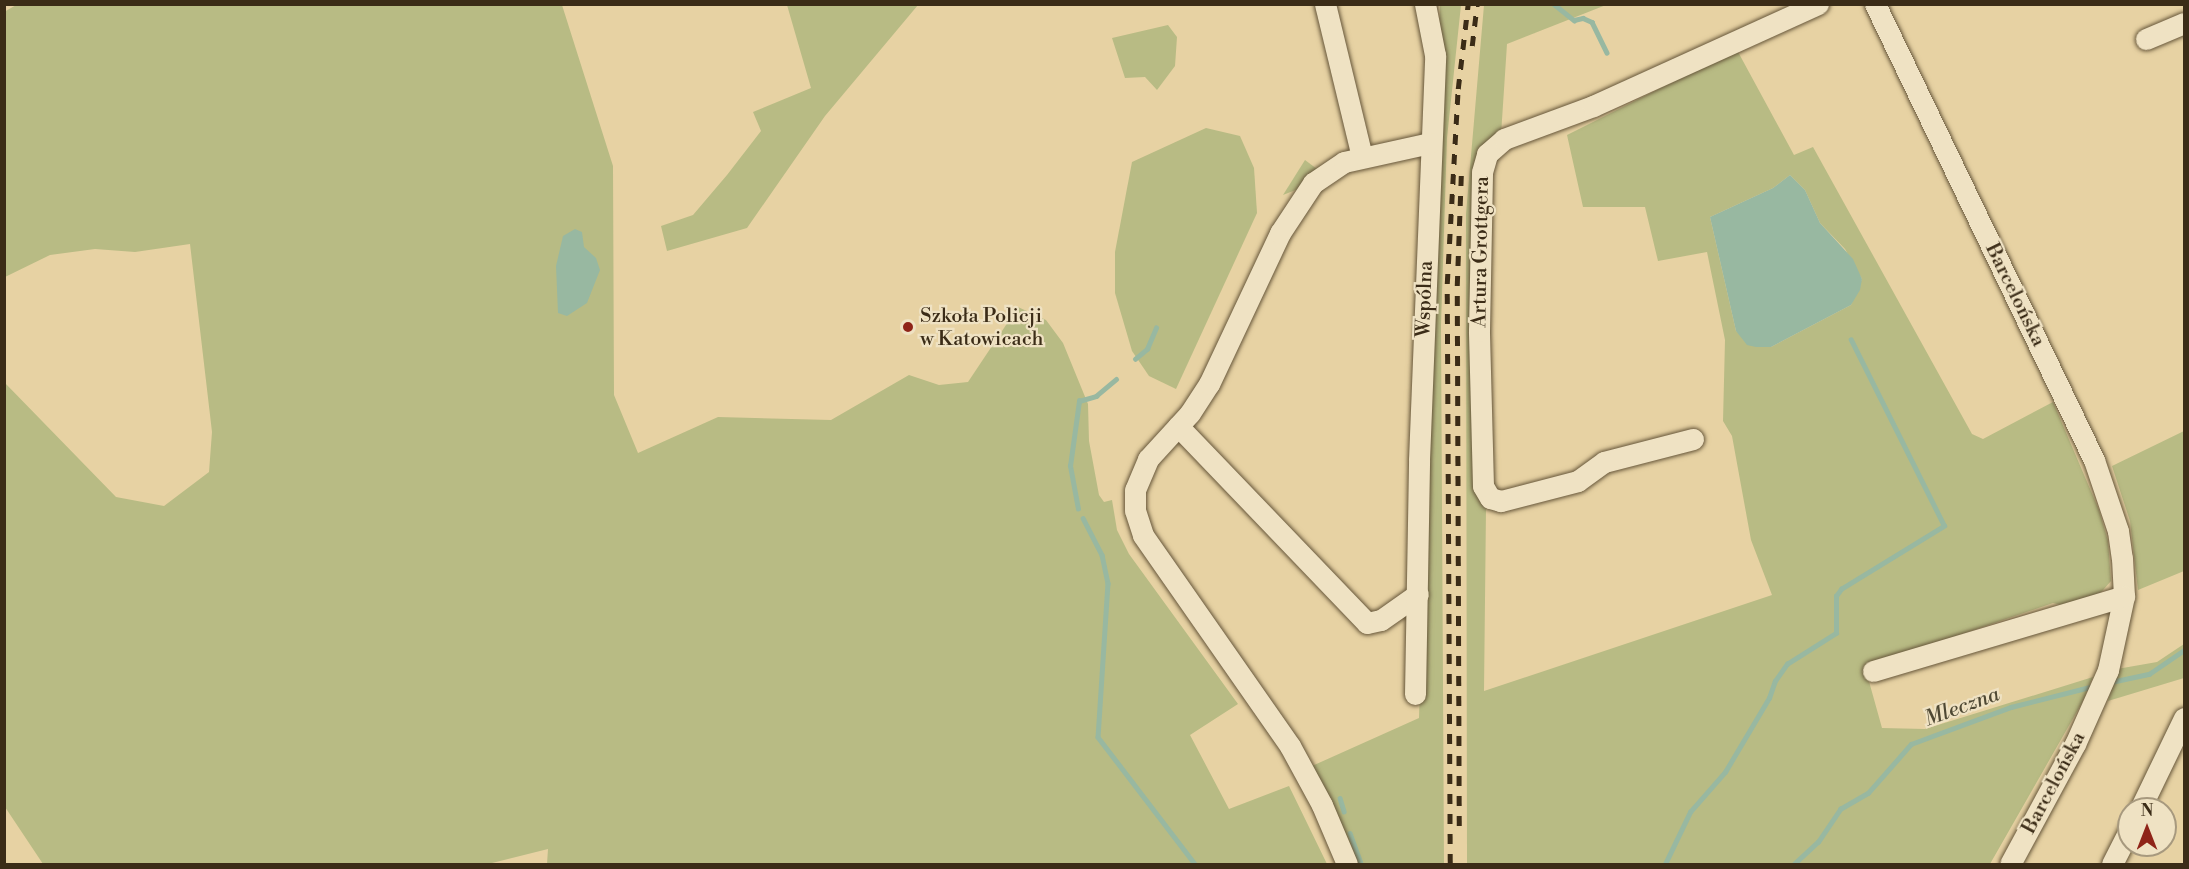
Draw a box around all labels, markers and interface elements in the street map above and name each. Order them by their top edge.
street label: Artura Grottgera [1468,176,1494,328]
street label: Barcelońska [1980,239,2050,351]
street label: Wspólna [1412,260,1438,338]
place label: Szkoła Policji w Katowicach [920,304,1043,351]
marker: Szkoła Policji w Katowicach [901,320,915,334]
water label: Mleczna [1921,682,2003,732]
street label: Barcelońska [2017,728,2091,838]
north arrow [2117,797,2177,857]
text: N [2141,801,2153,821]

